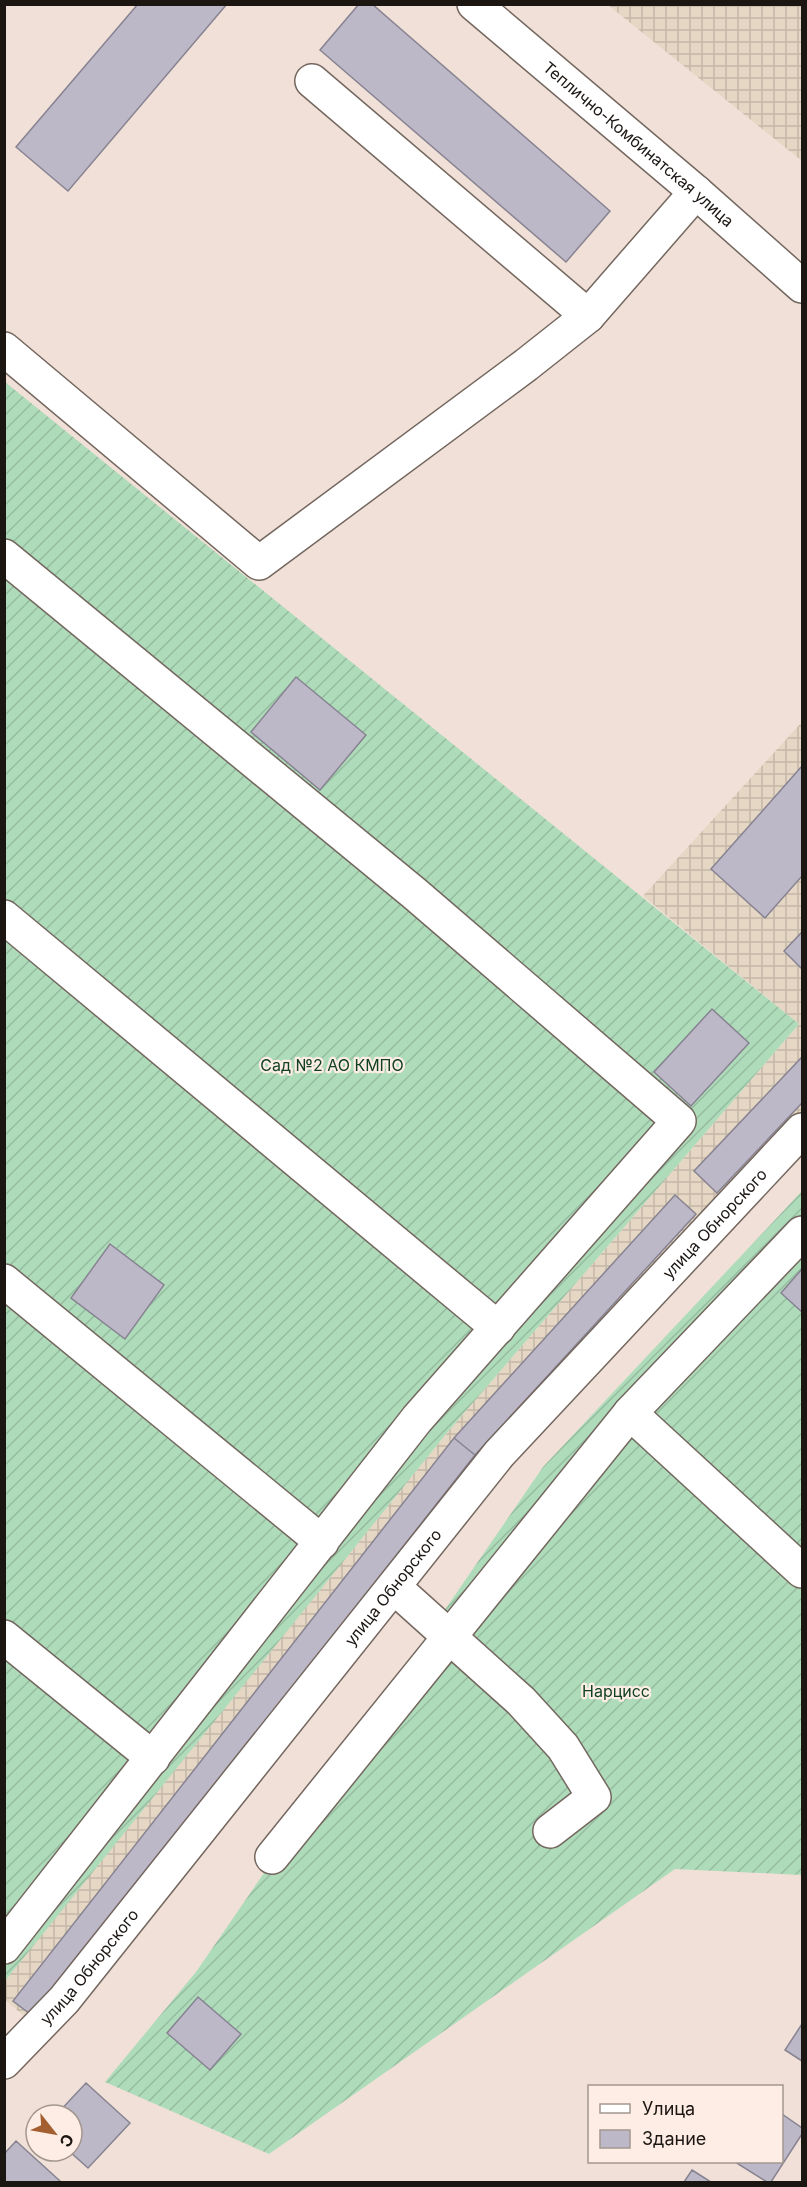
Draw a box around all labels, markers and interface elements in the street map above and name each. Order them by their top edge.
street label: Теплично-Комбинатская улица [539,57,738,231]
park label: Сад №2 АО КМПО [260,1055,404,1075]
street label: улица Обнорского [658,1164,771,1283]
street label: улица Обнорского [340,1525,445,1650]
park label: Нарцисс [582,1681,650,1701]
street label: улица Обнорского [36,1905,143,2029]
legend [588,2085,783,2163]
text: Улица [642,2098,695,2119]
north arrow [24,2103,84,2163]
text: Здание [642,2128,706,2149]
text: С [55,2130,78,2151]

